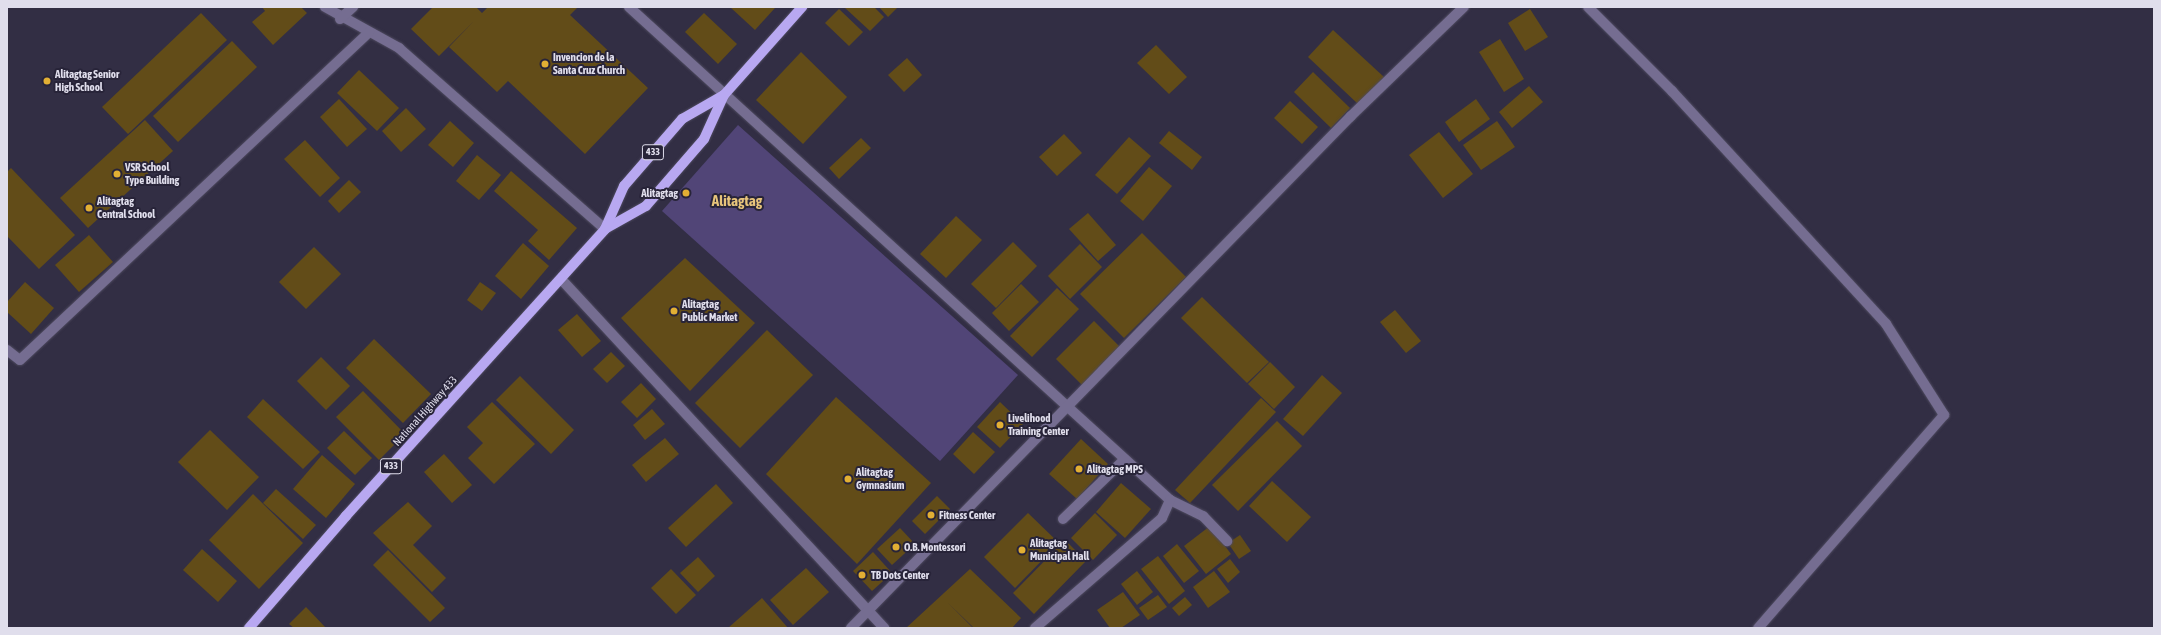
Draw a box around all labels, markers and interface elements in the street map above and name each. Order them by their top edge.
place label: Invencion de la Santa Cruz Church [553,51,625,77]
marker: Invencion de la Santa Cruz Church [540,59,550,69]
place label: Alitagtag Senior High School [55,68,119,94]
marker: Alitagtag Senior High School [42,76,52,86]
road number: 433 [641,144,665,160]
place label: VSR School Type Building [125,161,179,187]
marker: VSR School Type Building [112,169,122,179]
place label: Alitagtag [641,186,678,200]
marker: Alitagtag [681,188,691,198]
district label: Alitagtag [712,192,762,210]
place label: Alitagtag Central School [97,195,155,221]
marker: Alitagtag Central School [84,203,94,213]
place label: Alitagtag Public Market [682,298,737,324]
marker: Alitagtag Public Market [669,306,679,316]
street label: National Highway 433 [390,373,460,449]
place label: Livelihood Training Center [1008,412,1069,438]
marker: Livelihood Training Center [995,420,1005,430]
road number: 433 [379,458,403,474]
place label: Alitagtag MPS [1087,462,1143,476]
marker: Alitagtag MPS [1074,464,1084,474]
place label: Alitagtag Gymnasium [856,466,904,492]
marker: Alitagtag Gymnasium [843,474,853,484]
place label: Fitness Center [939,508,995,522]
marker: Fitness Center [926,510,936,520]
place label: Alitagtag Municipal Hall [1030,537,1089,563]
place label: O.B. Montessori [904,540,965,554]
marker: O.B. Montessori [891,542,901,552]
marker: Alitagtag Municipal Hall [1017,545,1027,555]
place label: TB Dots Center [871,568,929,582]
marker: TB Dots Center [856,569,868,581]

